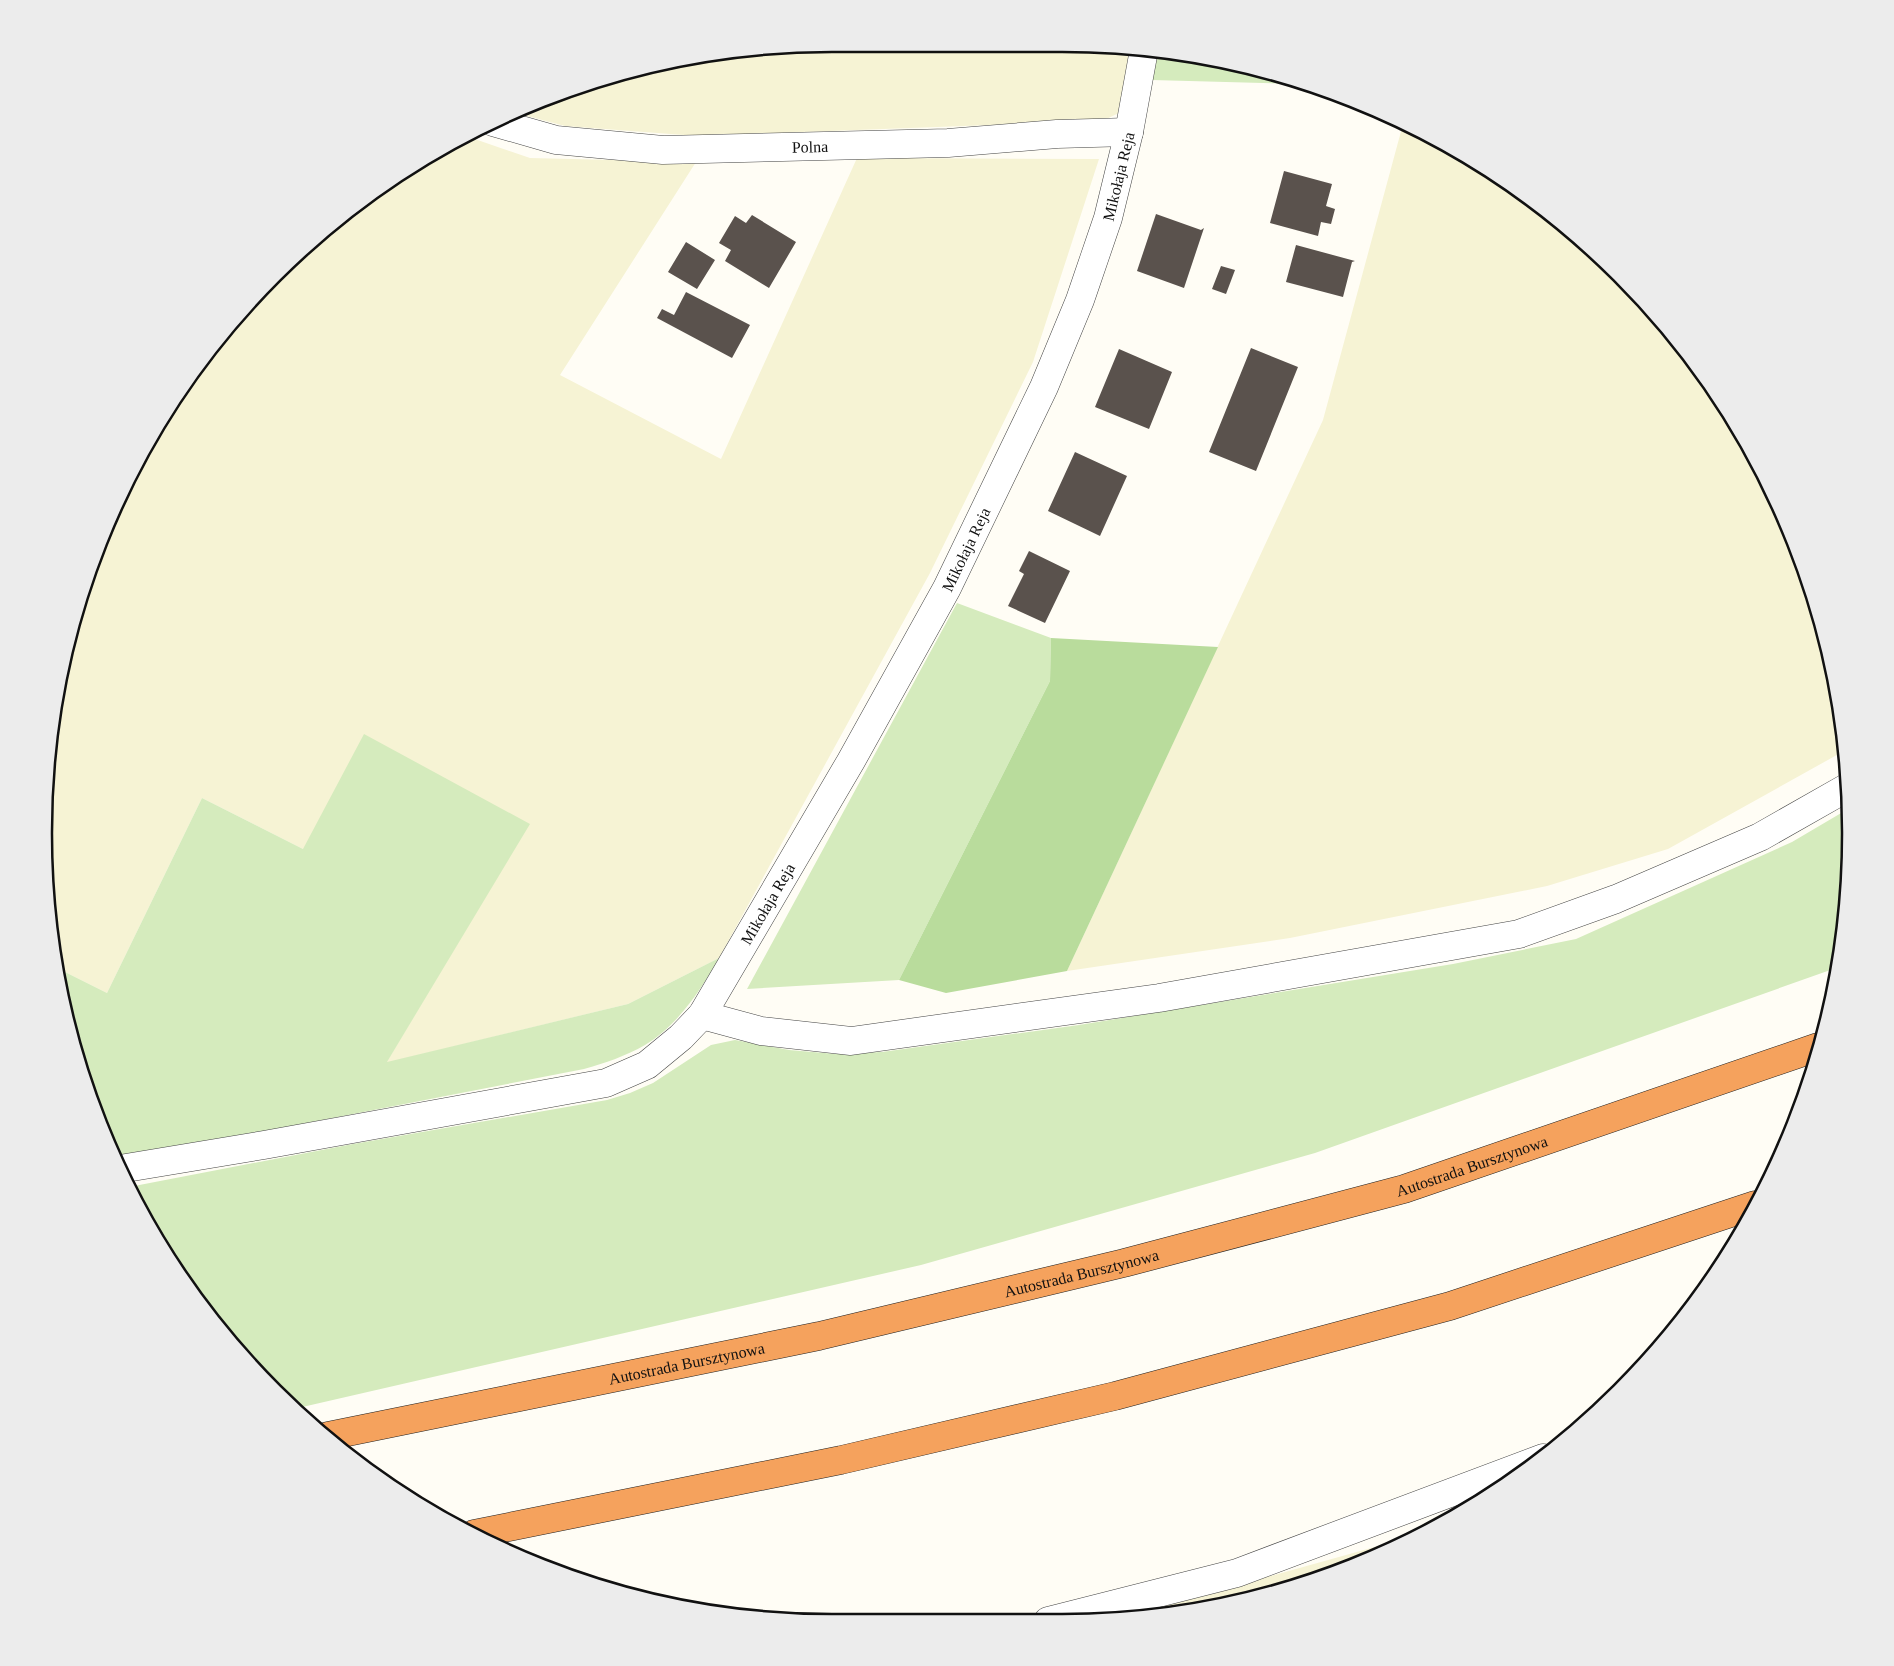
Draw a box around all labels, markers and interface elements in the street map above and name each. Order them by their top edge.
street label: Mikołaja Reja [1100,130,1138,223]
street label: Polna [792,138,828,156]
street label: Mikołaja Reja [939,505,994,594]
street label: Mikołaja Reja [737,860,798,947]
street label: Autostrada Bursztynowa [1395,1132,1550,1200]
street label: Autostrada Bursztynowa [1002,1246,1161,1300]
street label: Autostrada Bursztynowa [607,1339,766,1388]

